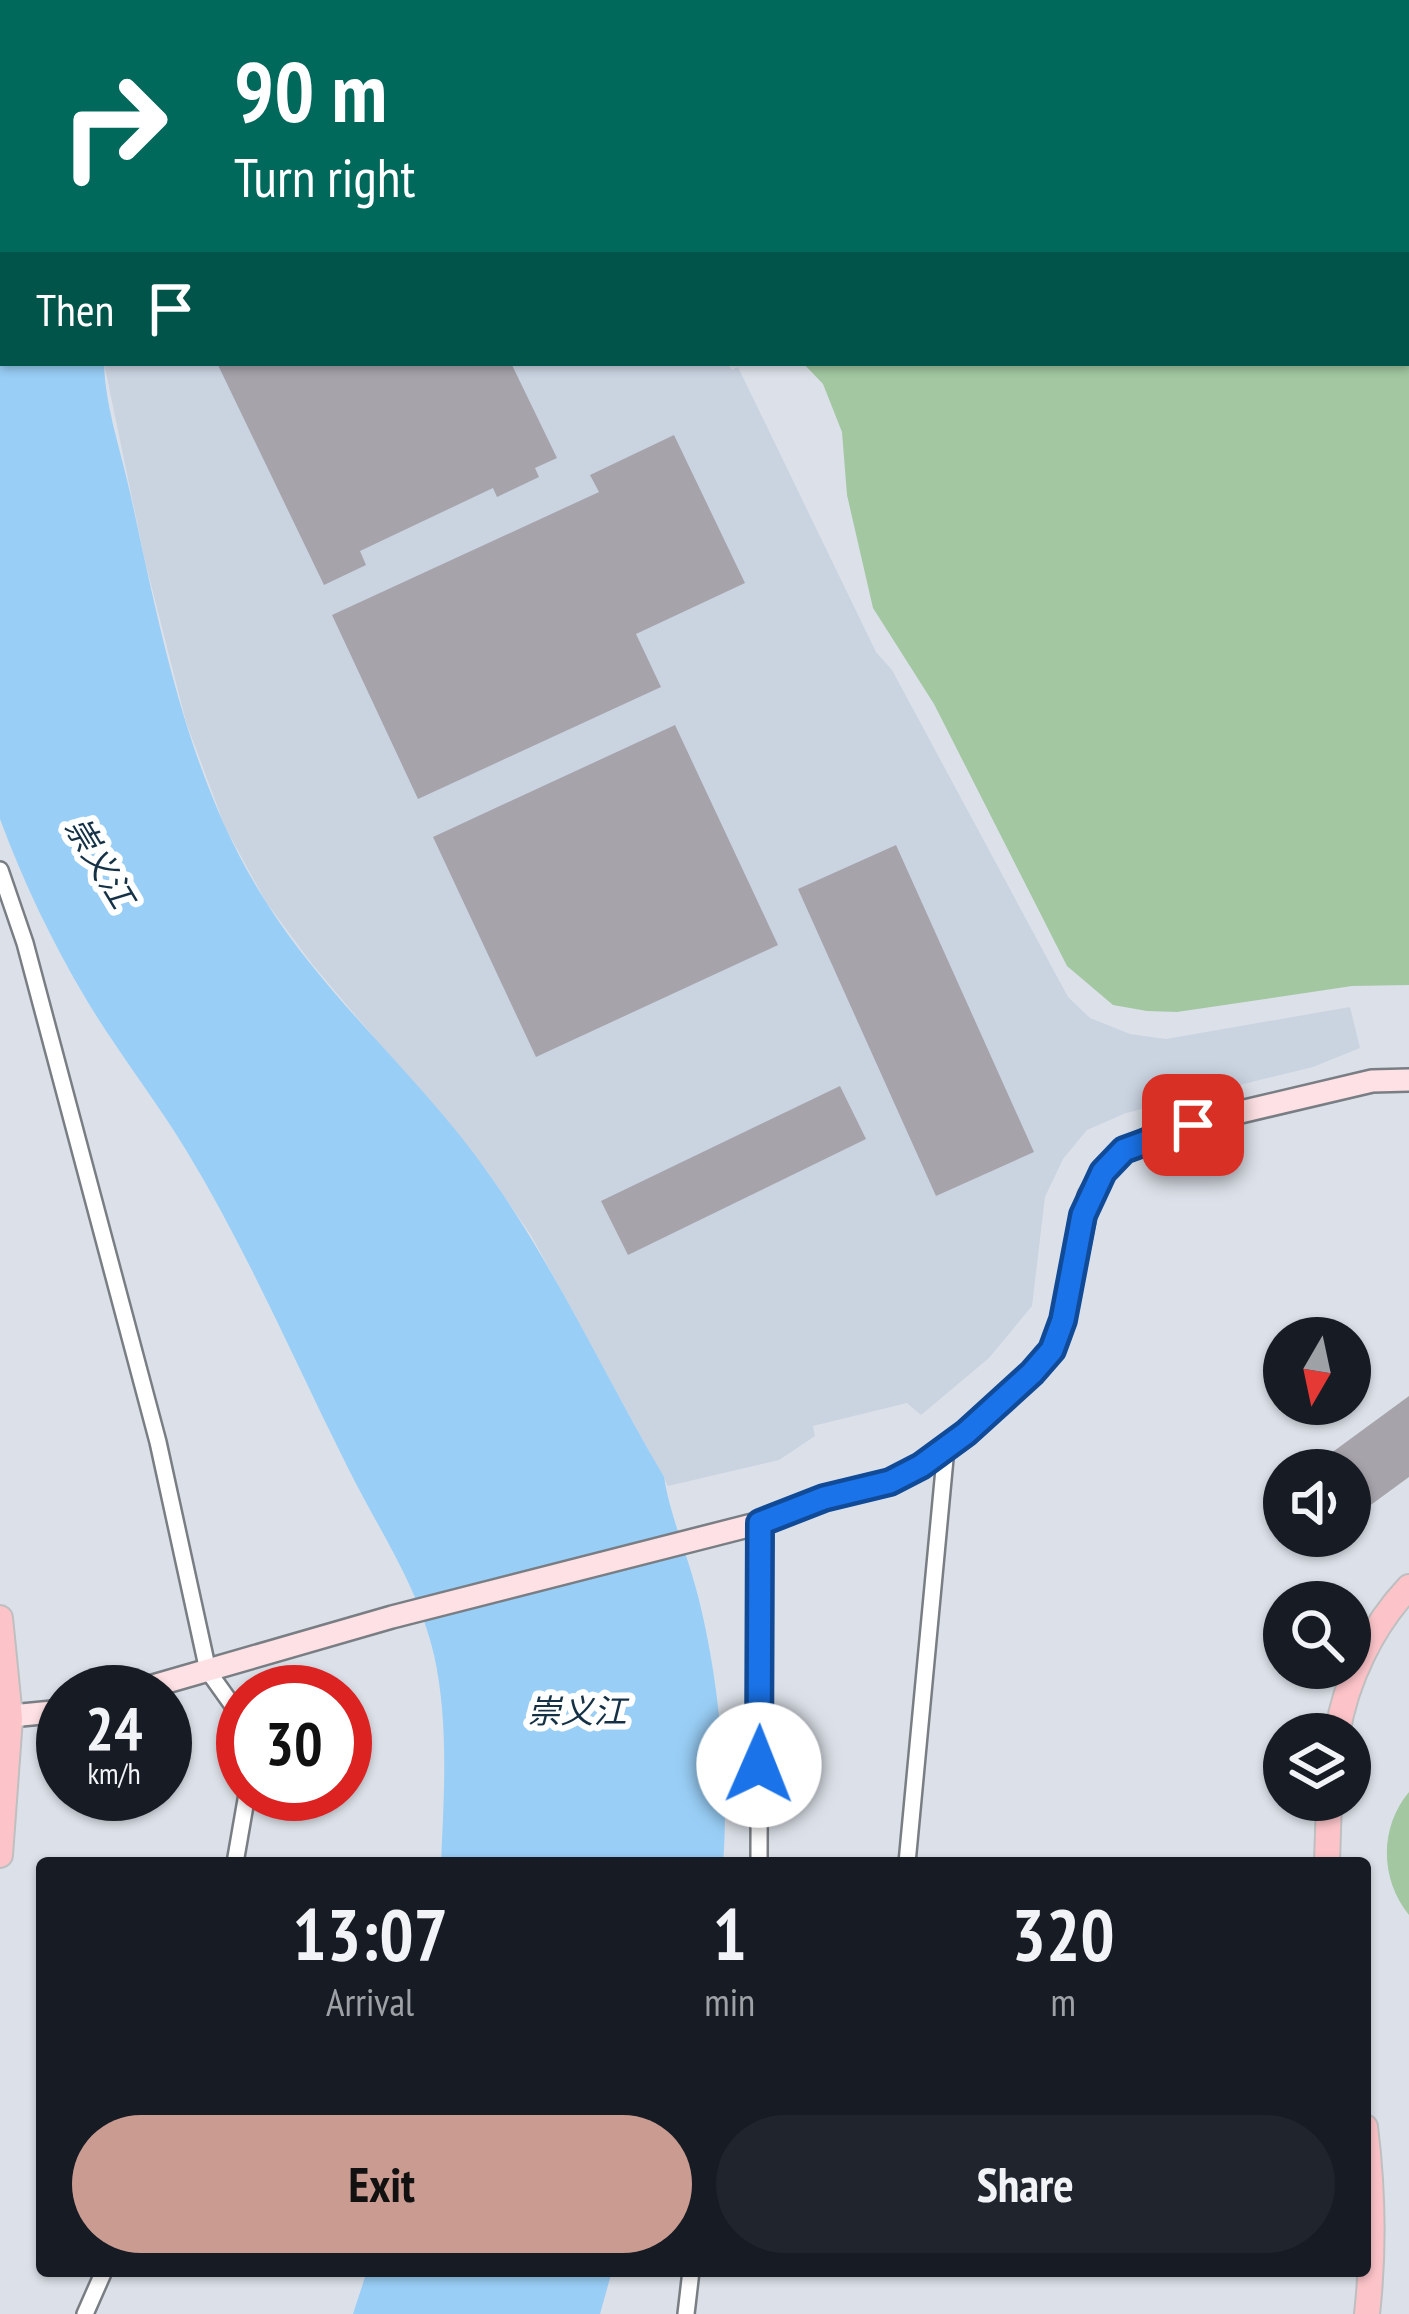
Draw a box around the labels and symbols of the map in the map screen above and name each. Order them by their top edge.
water label: 崇义江 [57,808,146,918]
pin [1142,1074,1244,1176]
north arrow [1263,1317,1371,1425]
speed limit sign: 30 [216,1665,372,1821]
water label: 崇义江 [528,1689,630,1732]
position arrow [696,1702,822,1828]

